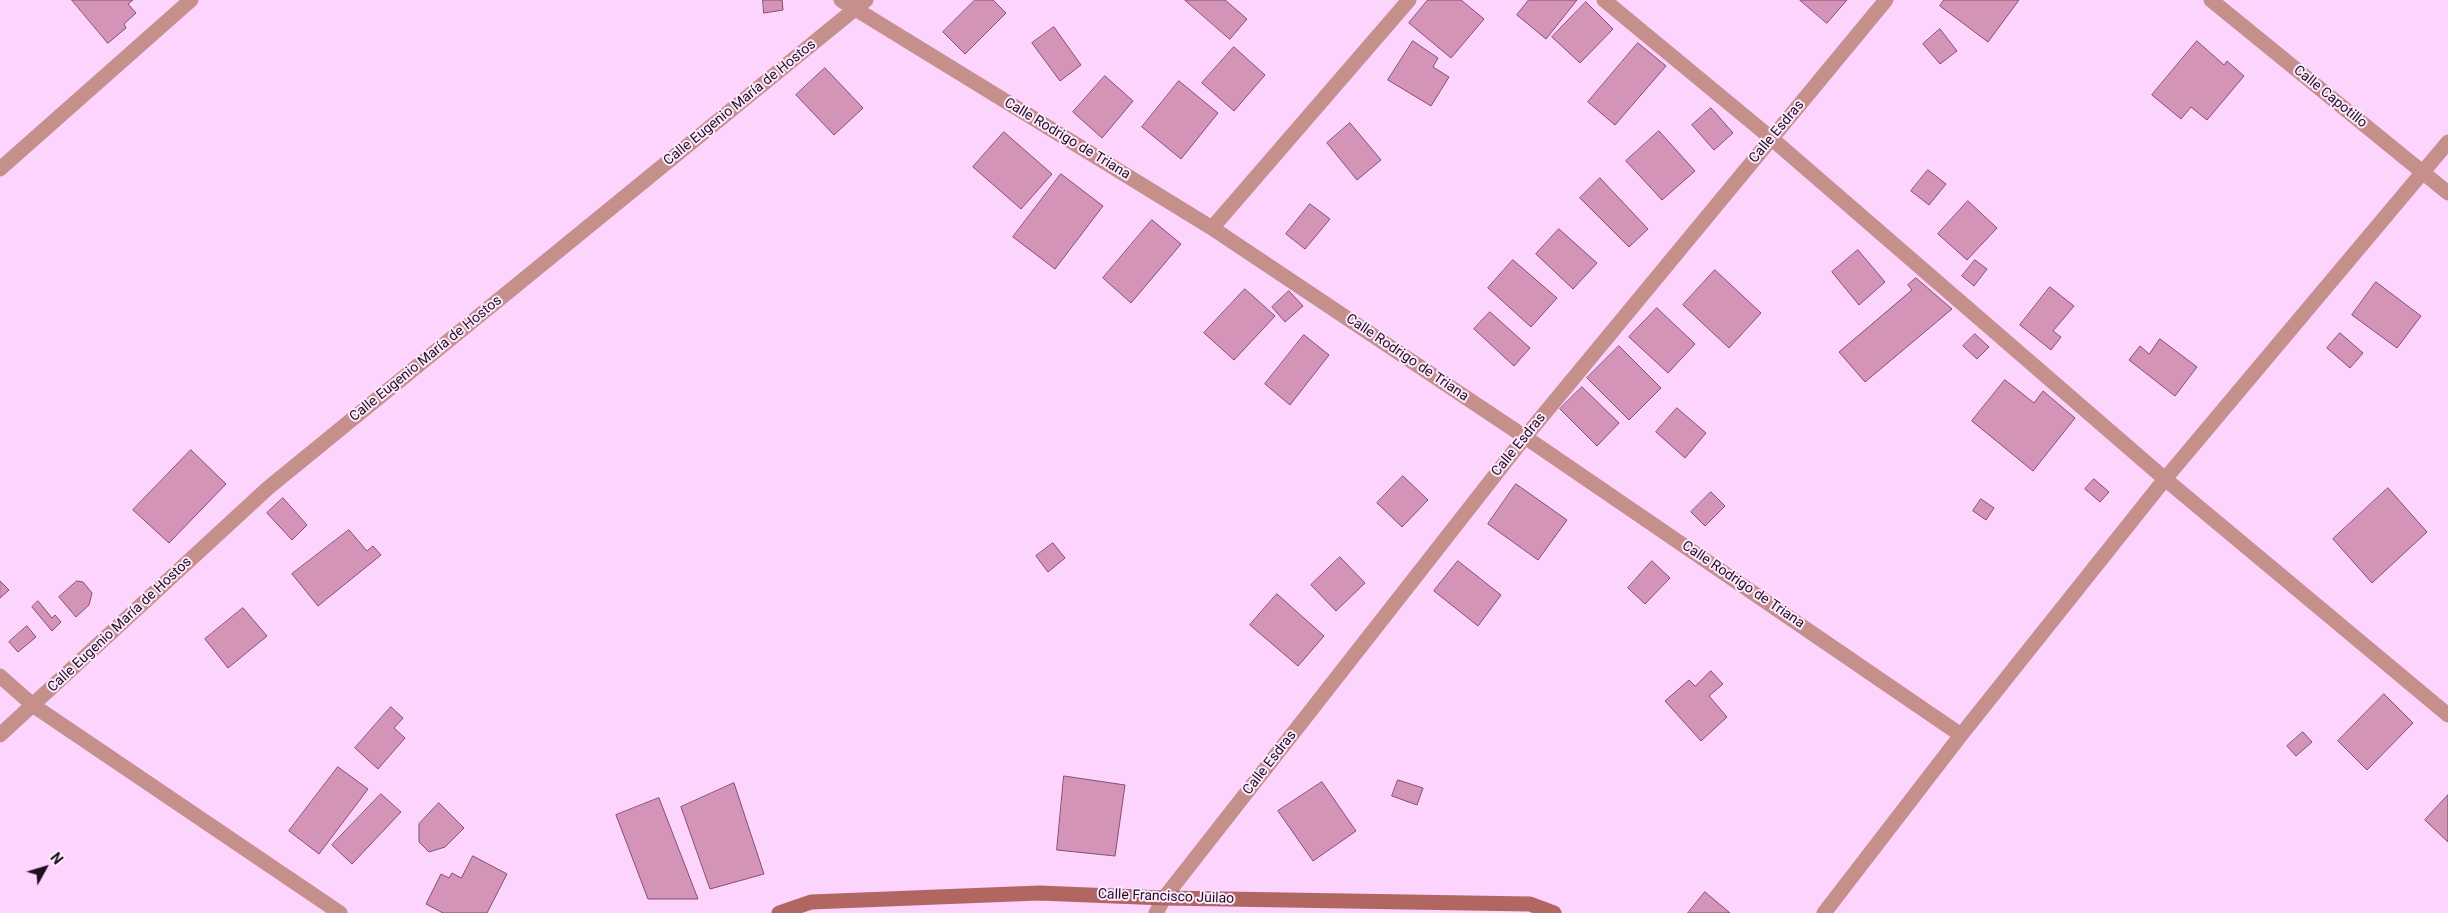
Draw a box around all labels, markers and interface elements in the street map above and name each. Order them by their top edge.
street label: Calle Eugenio María de Hostos [661,36,819,170]
street label: Calle Capotillo [2290,62,2370,132]
street label: Calle Rodrigo de Triana [1001,95,1133,183]
street label: Calle Esdras [1746,97,1808,167]
street label: Calle Eugenio María de Hostos [347,292,505,426]
street label: Calle Rodrigo de Triana [1343,311,1471,405]
street label: Calle Esdras [1488,410,1550,480]
street label: Calle Rodrigo de Triana [1679,538,1807,632]
street label: Calle Eugenio María de Hostos [45,554,195,696]
street label: Calle Esdras [1240,728,1300,798]
north arrow [20,843,70,893]
text: N [47,850,66,867]
street label: Calle Francisco Juilao [1098,886,1234,908]

